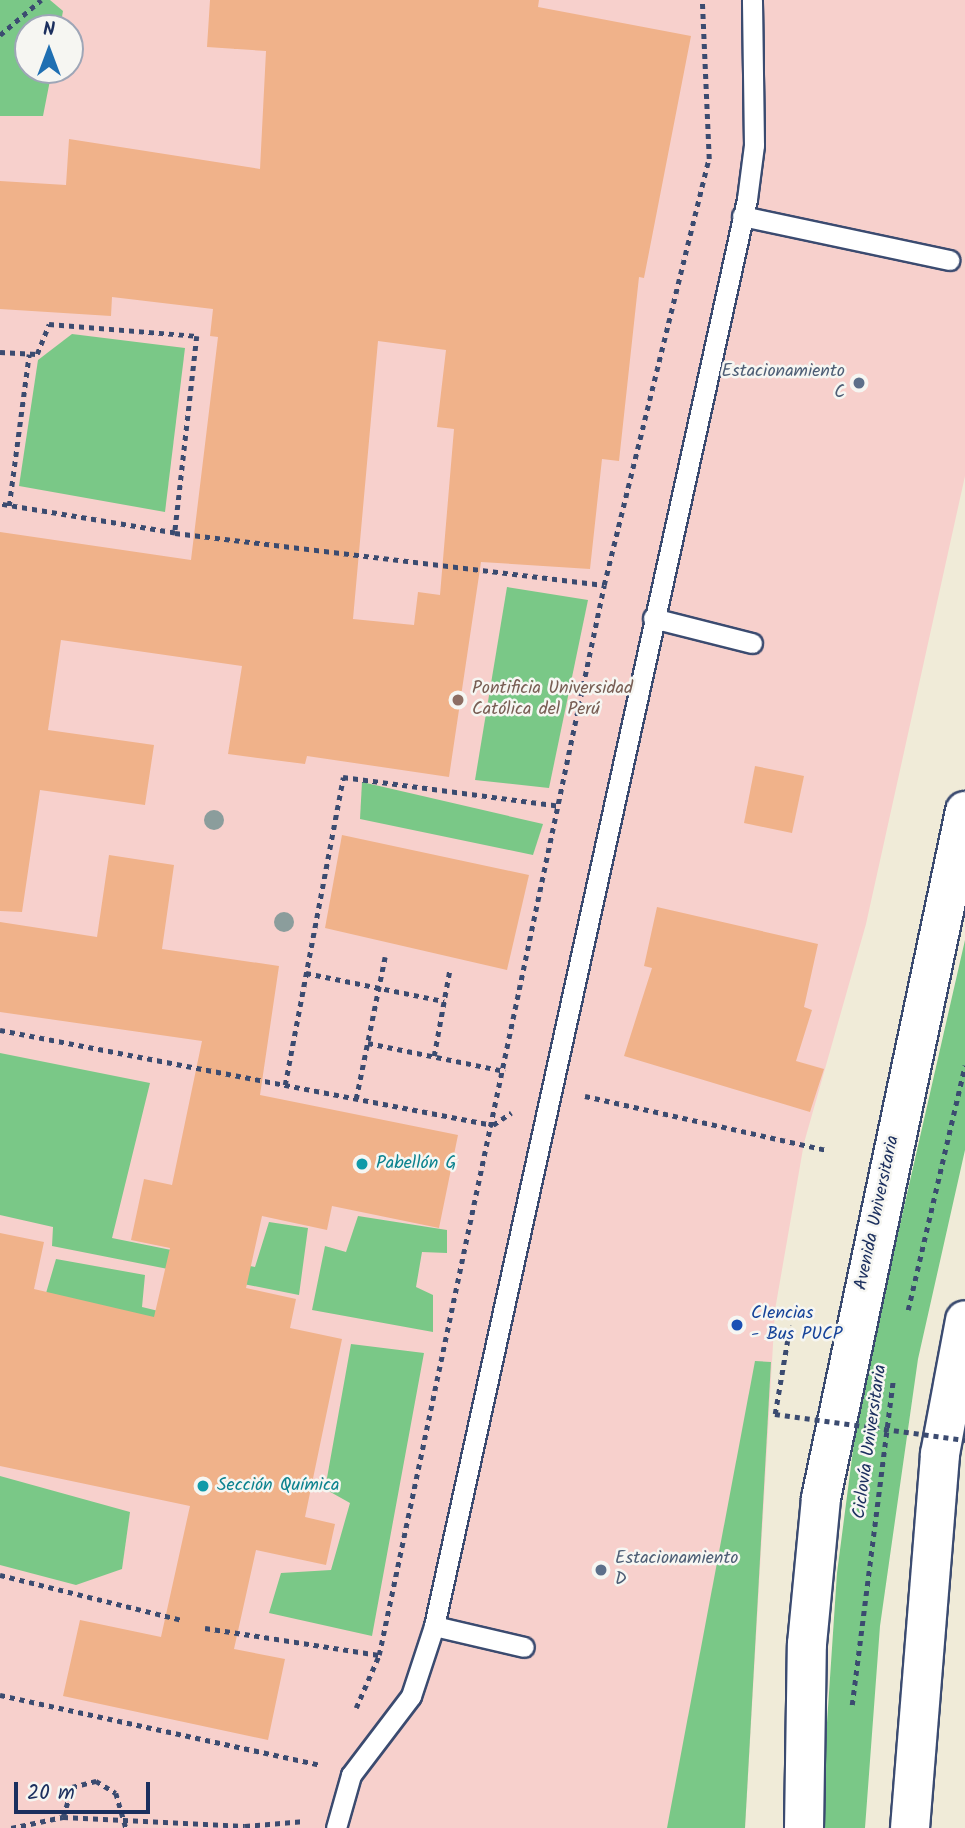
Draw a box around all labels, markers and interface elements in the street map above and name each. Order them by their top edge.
north arrow [14,14,84,84]
text: N [43,15,55,45]
place label: Estacionamiento C [721,362,845,404]
marker: Estacionamiento C [851,375,867,391]
place label: Pontificia Universidad Católica del Perú [472,679,633,722]
marker: Pontificia Universidad Católica del Perú [450,692,466,708]
street label: Avenida Universitaria [851,1134,905,1292]
place label: Pabellón G [376,1153,457,1175]
marker: Pabellón G [354,1156,370,1172]
place label: CIencias - Bus PUCP [751,1304,843,1346]
marker: CIencias - Bus PUCP [729,1317,745,1333]
street label: Ciclovía Universitaria [849,1363,893,1521]
place label: Sección Química [217,1475,339,1497]
marker: Sección Química [195,1478,211,1494]
place label: Estacionamiento D [615,1549,739,1592]
marker: Estacionamiento D [593,1562,609,1578]
scale bar [18,1769,154,1813]
text: 20 m [27,1777,75,1810]

